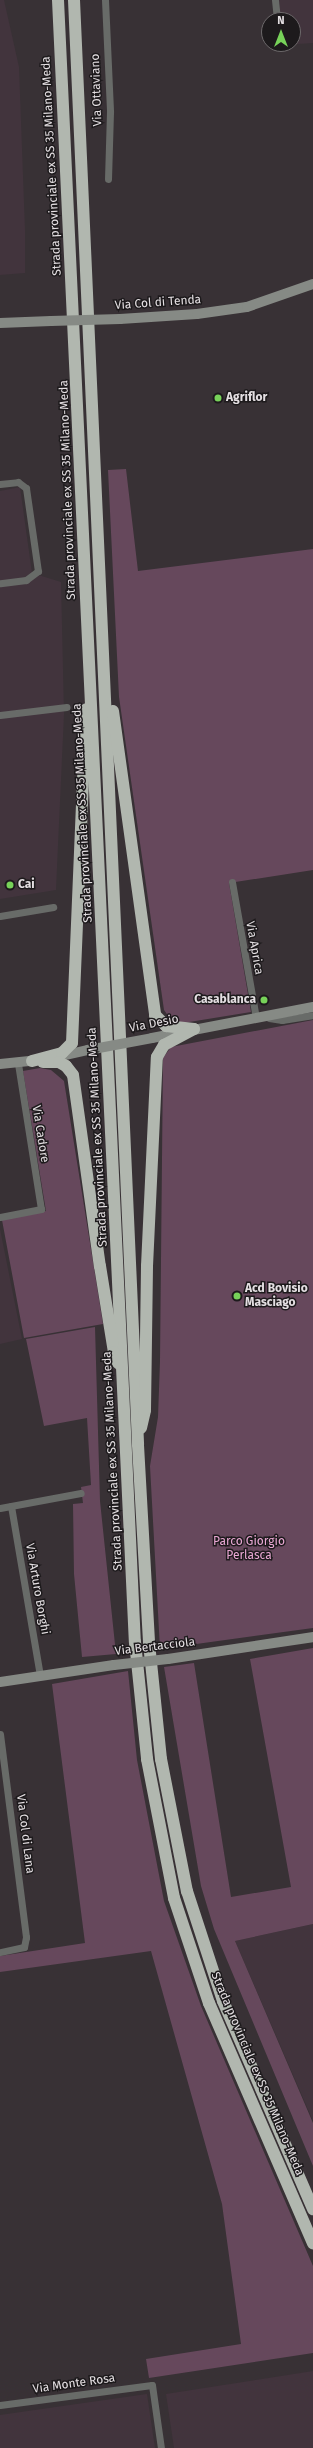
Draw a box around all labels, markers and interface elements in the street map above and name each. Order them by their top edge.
north arrow [261,12,301,52]
text: N [277,14,285,27]
street label: Via Ottaviano [89,53,105,127]
street label: Strada provinciale ex SS 35 Milano-Meda [39,56,65,276]
street label: Via Col di Tenda [114,293,202,313]
street label: Strada provinciale ex SS 35 Milano-Meda [57,380,79,600]
place label: Agriflor [226,391,267,405]
marker: Agriflor [213,393,223,403]
street label: Strada provinciale ex SS 35 Milano-Meda [70,703,96,923]
place label: Cai [18,878,35,892]
marker: Cai [5,880,15,890]
street label: Via Aprica [242,920,266,976]
place label: Casablanca [194,993,256,1007]
marker: Casablanca [259,995,269,1005]
street label: Via Desio [128,1012,180,1036]
street label: Strada provinciale ex SS 35 Milano-Meda [85,1027,111,1247]
street label: Via Cadore [28,1104,52,1164]
place label: Acd Bovisio Masciago [245,1282,308,1310]
marker: Acd Bovisio Masciago [232,1291,242,1301]
street label: Strada provinciale ex SS 35 Milano-Meda [100,1351,126,1571]
park label: Parco Giorgio Perlasca [213,1535,285,1563]
street label: Via Arturo Borghi [22,1542,52,1636]
street label: Via Bertacciola [114,1635,196,1659]
street label: Via Col di Lana [13,1794,37,1874]
street label: Strada provinciale ex SS 35 Milano-Meda [207,1970,307,2178]
street label: Via Monte Rosa [32,2371,116,2397]

